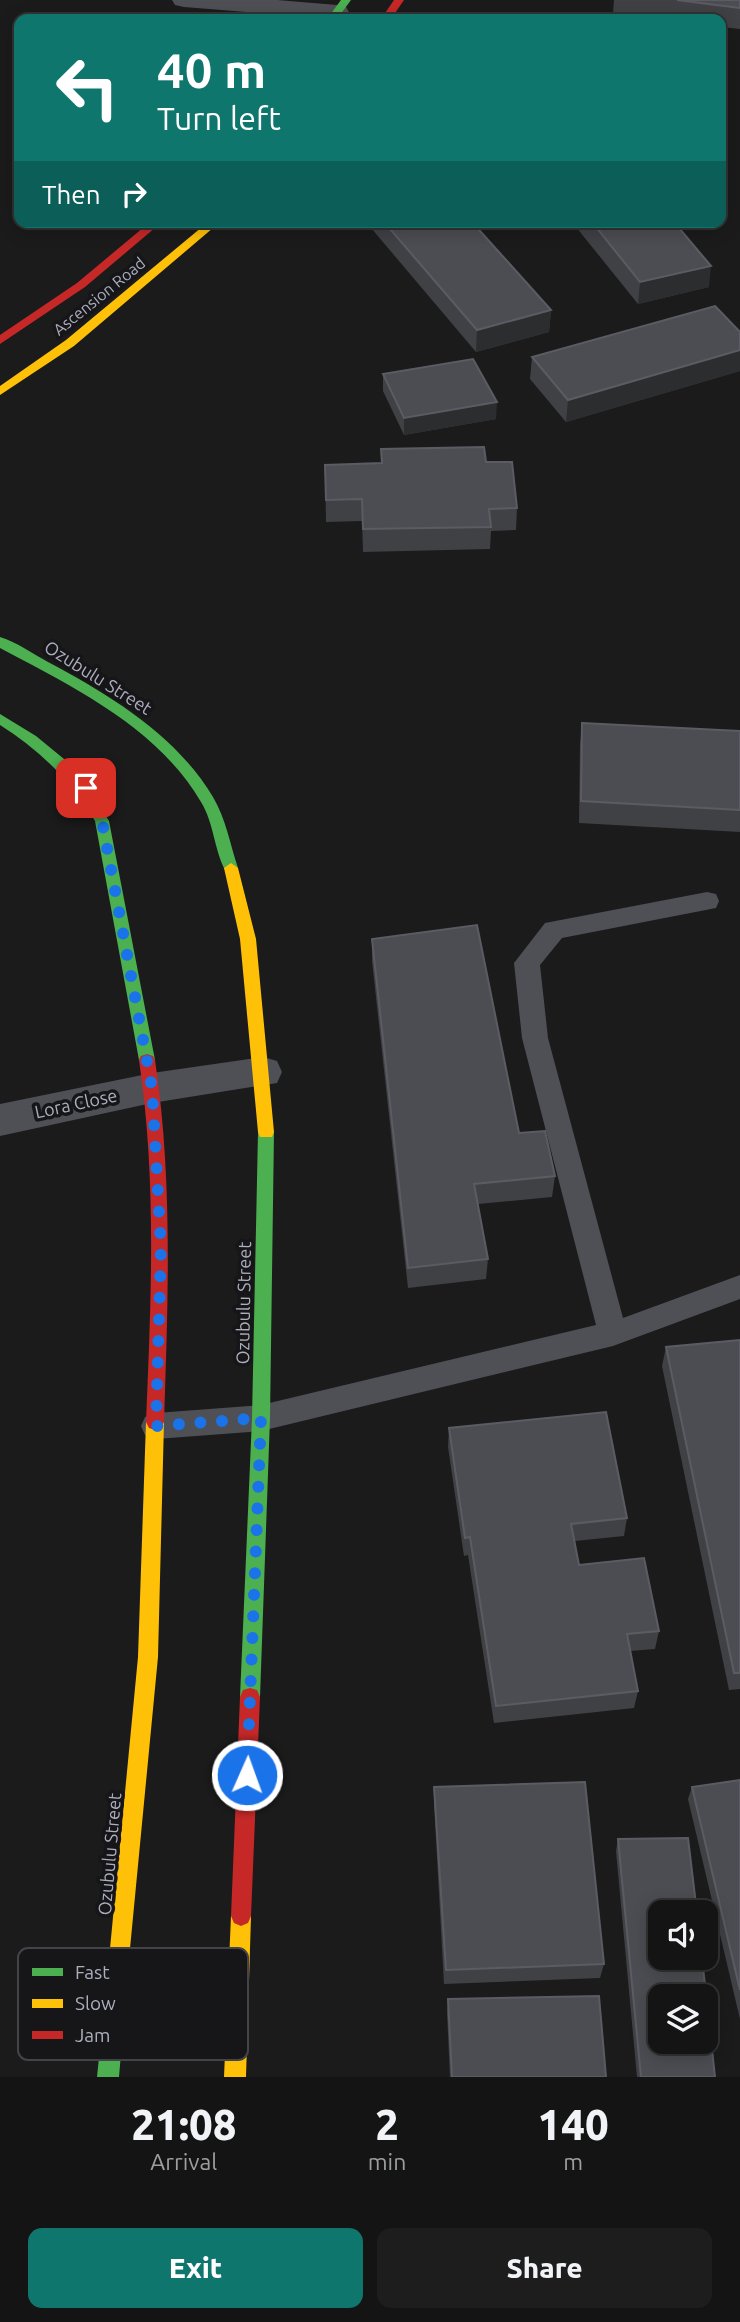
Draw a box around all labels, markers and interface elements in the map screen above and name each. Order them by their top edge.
icon: left [42,42,133,133]
text: 40 m [157,42,266,97]
text: Turn left [157,100,281,136]
icon: right [115,175,153,213]
text: Then [42,180,101,209]
street label: Ascension Road [50,254,148,338]
street label: Ozubulu Street [41,636,156,718]
pin [56,758,116,818]
icon: arrive [67,769,105,807]
street label: Lora Close [33,1085,119,1122]
street label: Ozubulu Street [232,1241,254,1365]
position arrow [210,1738,284,1812]
street label: Ozubulu Street [94,1792,124,1916]
map controls [648,1900,718,2054]
button: sound [648,1900,718,1970]
legend [18,1948,248,2060]
text: Fast [75,1961,110,1983]
button: layers [648,1984,718,2054]
text: Slow [75,1992,116,2014]
text: Jam [75,2024,111,2046]
text: 21:08 [131,2101,236,2148]
text: 2 [375,2101,399,2148]
text: 140 [538,2101,609,2148]
text: Arrival [150,2149,217,2174]
text: min [368,2149,406,2174]
text: m [563,2149,583,2174]
button: Exit [28,2228,363,2308]
button: Share [377,2228,712,2308]

